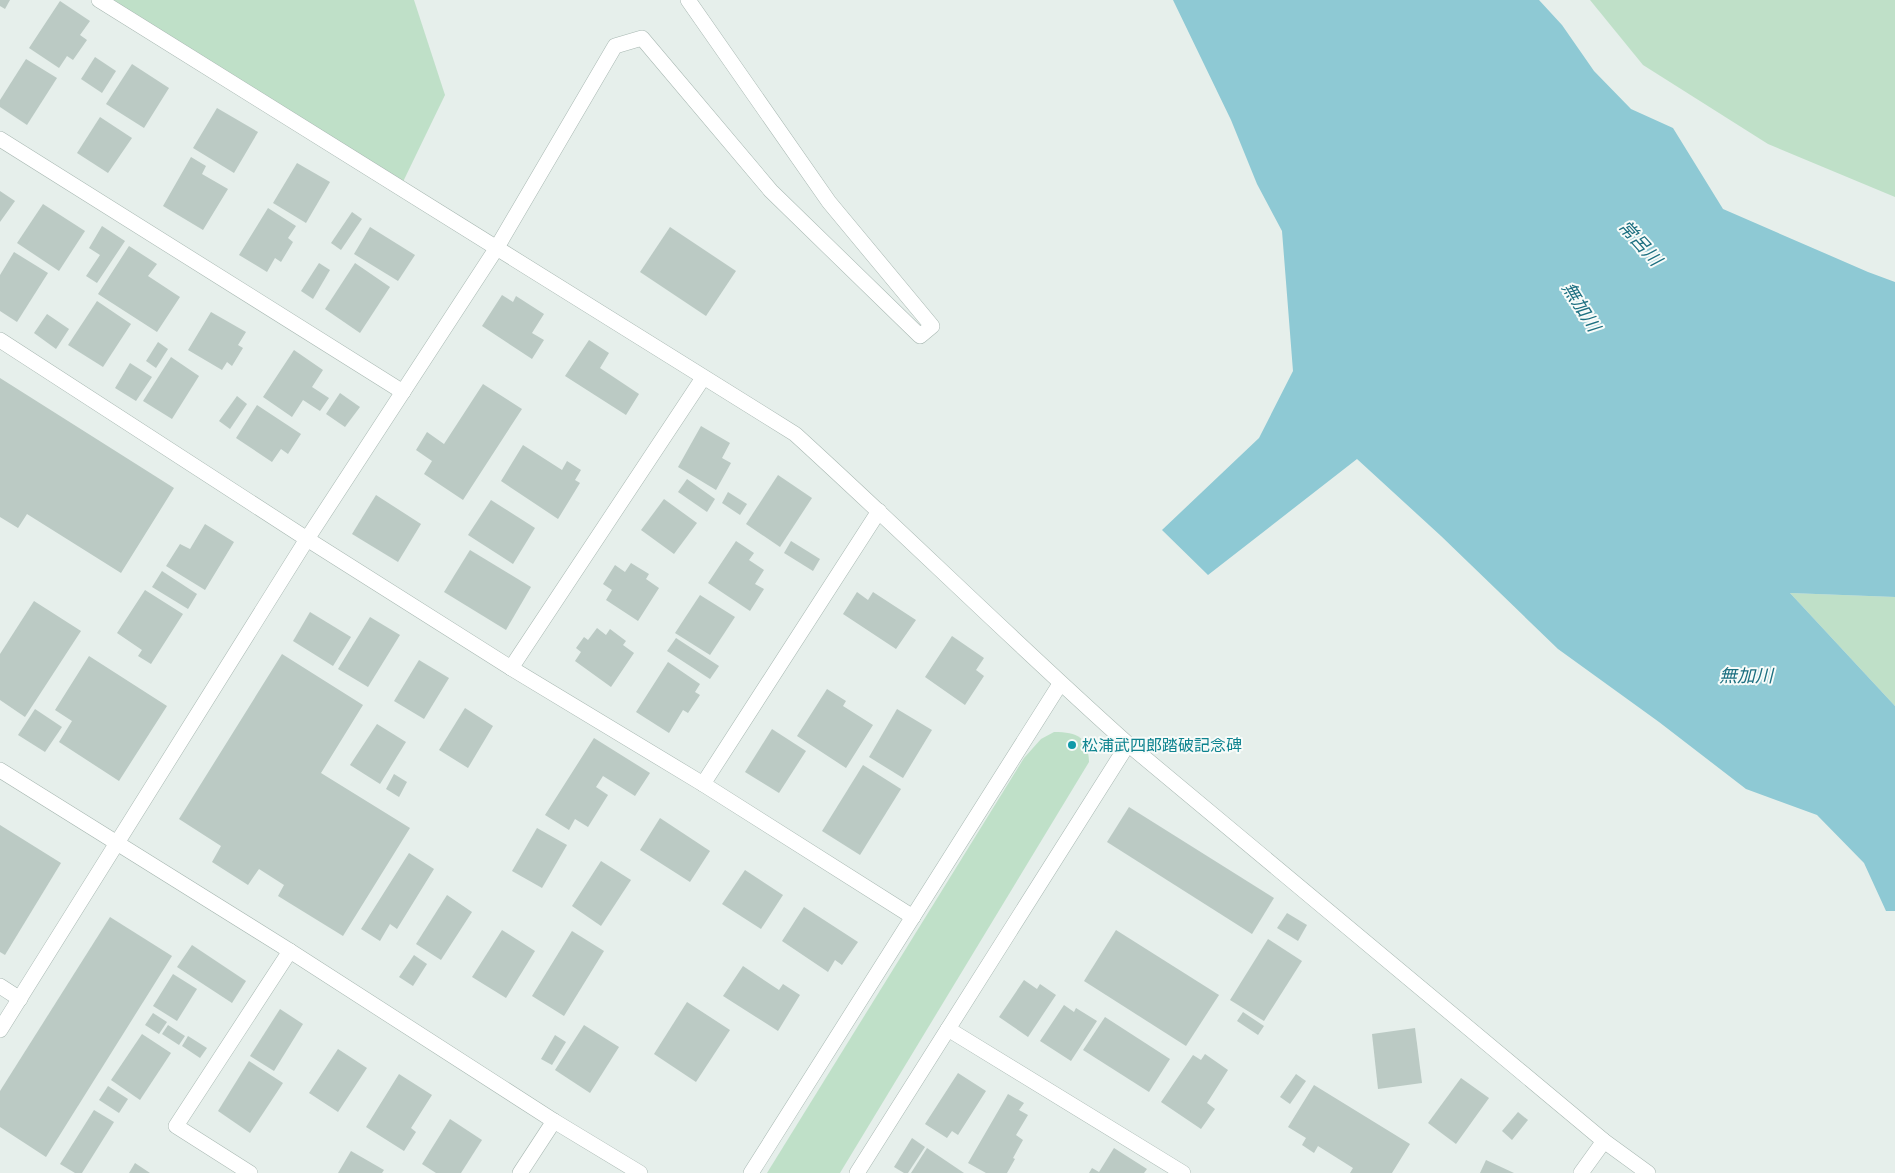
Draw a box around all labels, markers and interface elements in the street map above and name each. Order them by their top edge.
water label: 常呂川 [1613,214,1669,273]
water label: 無加川 [1557,277,1607,338]
water label: 無加川 [1719,663,1775,688]
place label: 松浦武四郎踏破記念碑 [1082,734,1242,756]
marker: 松浦武四郎踏破記念碑 [1066,739,1078,751]

